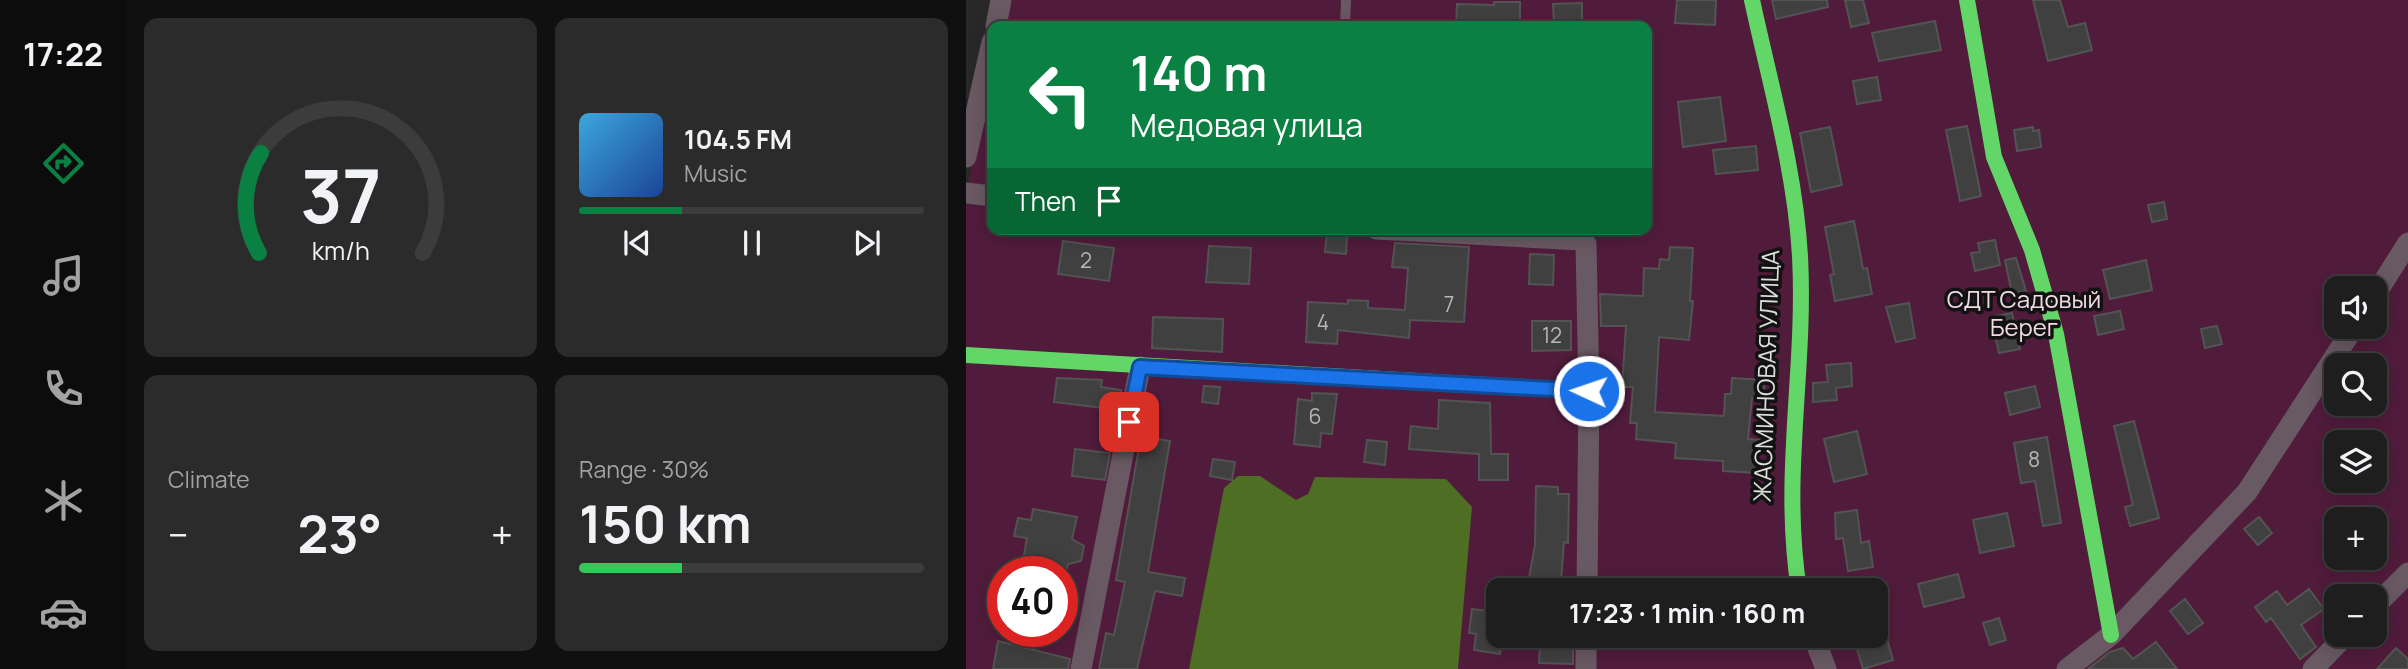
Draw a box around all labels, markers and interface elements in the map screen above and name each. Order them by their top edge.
text: 17:22 [23,32,103,76]
text: 140 m [1130,39,1267,106]
icon: left [1015,49,1106,140]
text: Медовая улица [1130,103,1363,147]
text: 104.5 FM [684,121,792,157]
icon: directions [39,139,88,188]
text: 37 [300,146,381,246]
text: Music [684,157,747,189]
icon: arrive [1090,182,1128,220]
text: Then [1015,183,1076,219]
icon: previous [618,224,656,262]
icon: pause [733,224,771,262]
icon: next [848,224,886,262]
text: km/h [311,233,370,268]
house number: 2 [1080,246,1092,274]
street label: ЖАСМИНОВАЯ УЛИЦА [1745,249,1786,503]
icon: music [39,251,88,300]
map controls [2324,276,2387,647]
button: sound [2324,276,2387,339]
park label: СДТ Садовый Берег [1947,282,2101,343]
house number: 7 [1444,290,1454,318]
house number: 4 [1317,308,1329,336]
house number: 12 [1542,321,1562,349]
button: search [2324,353,2387,416]
position arrow [1552,354,1626,428]
icon: phone [39,364,88,413]
pin [1099,392,1159,452]
house number: 6 [1308,402,1322,430]
icon: arrive [1110,403,1148,441]
button: layers [2324,430,2387,493]
house number: 8 [2028,445,2040,473]
text: Range · 30% [579,453,709,485]
text: Climate [168,463,250,495]
icon: climate [39,476,88,525]
text: 150 km [579,488,752,559]
text: 23° [298,498,382,569]
button: + [2324,507,2387,570]
text: − [168,508,189,560]
text: + [491,508,513,560]
speed limit sign: 40 [987,556,1078,647]
button: − [2324,584,2387,647]
icon: car [39,588,88,637]
text: 17:23 · 1 min · 160 m [1569,595,1805,631]

